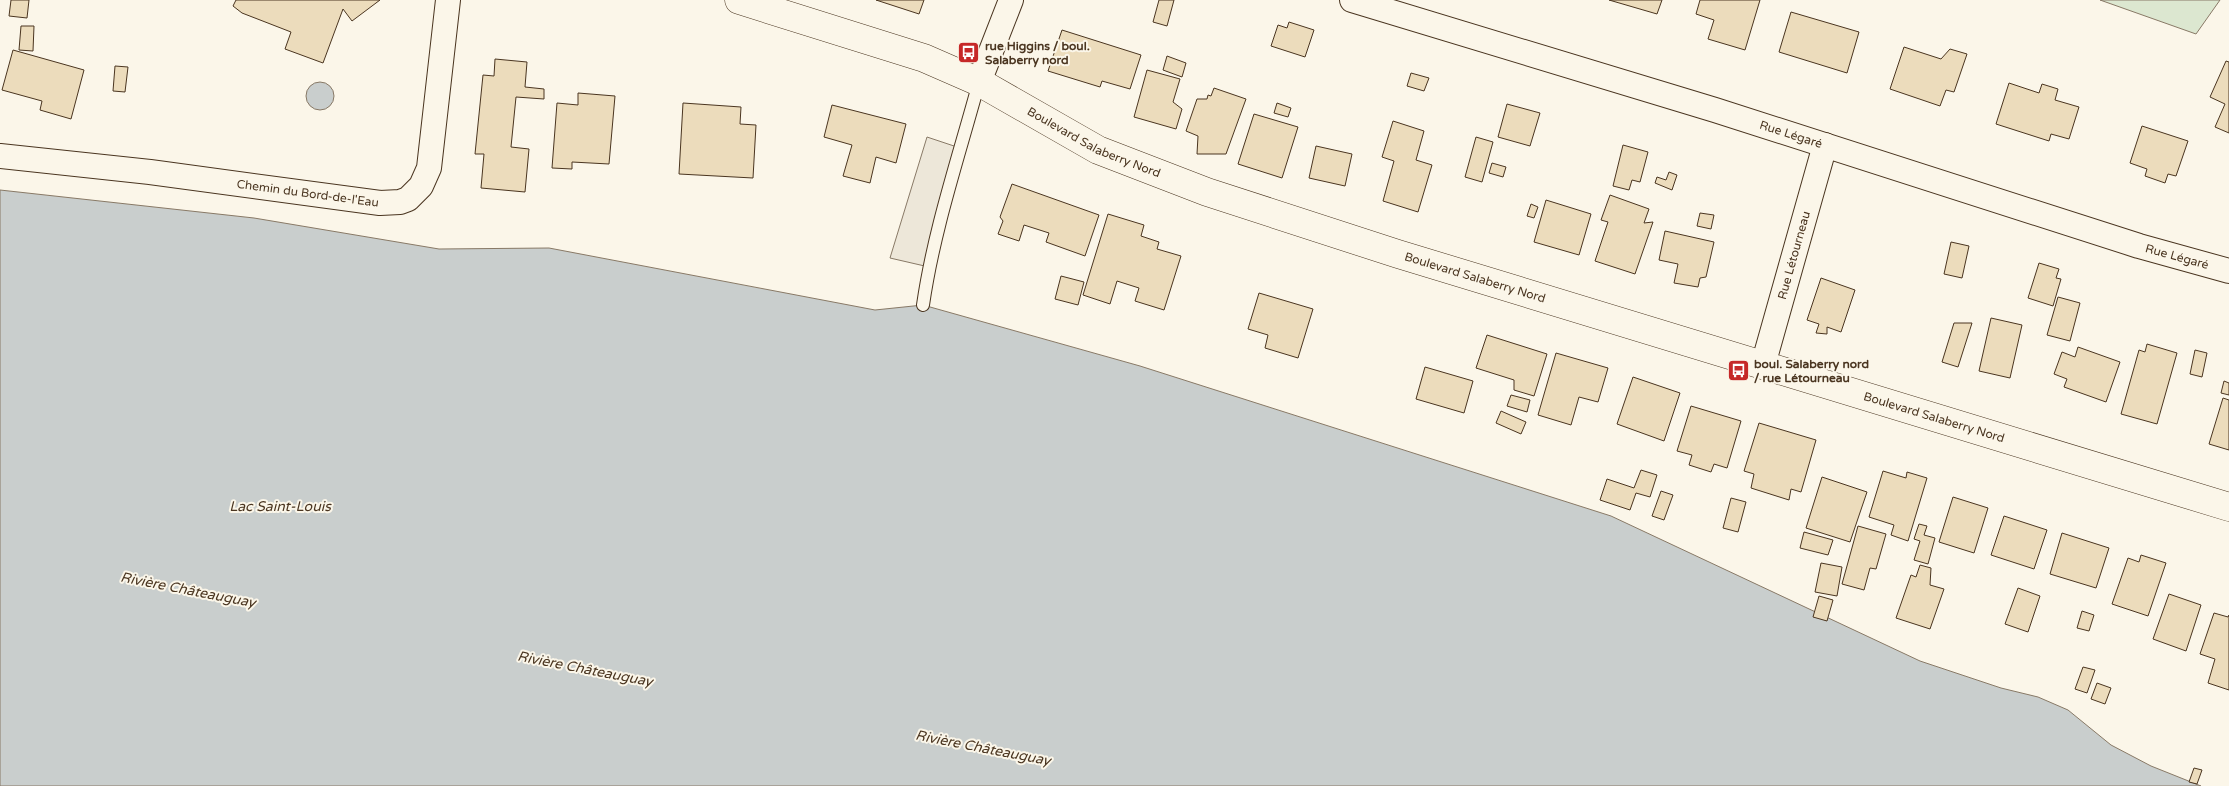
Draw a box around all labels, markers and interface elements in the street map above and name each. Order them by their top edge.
place label: rue Higgins / boul. Salaberry nord [985,39,1090,68]
bus stop icon: rue Higgins / boul. Salaberry nord [957,41,981,65]
street label: Boulevard Salaberry Nord [1025,104,1162,180]
street label: Rue Légaré [1758,118,1824,151]
street label: Chemin du Bord-de-l'Eau [236,177,380,210]
street label: Rue Létourneau [1775,209,1813,301]
street label: Rue Légaré [2144,241,2210,272]
street label: Boulevard Salaberry Nord [1403,249,1547,305]
place label: boul. Salaberry nord / rue Létourneau [1754,357,1869,385]
bus stop icon: boul. Salaberry nord / rue Létourneau [1726,359,1750,383]
street label: Boulevard Salaberry Nord [1862,389,2006,445]
water label: Lac Saint-Louis [229,498,332,515]
water label: Rivière Châteauguay [119,569,258,612]
water label: Rivière Châteauguay [516,648,655,691]
water label: Rivière Châteauguay [914,727,1053,770]

